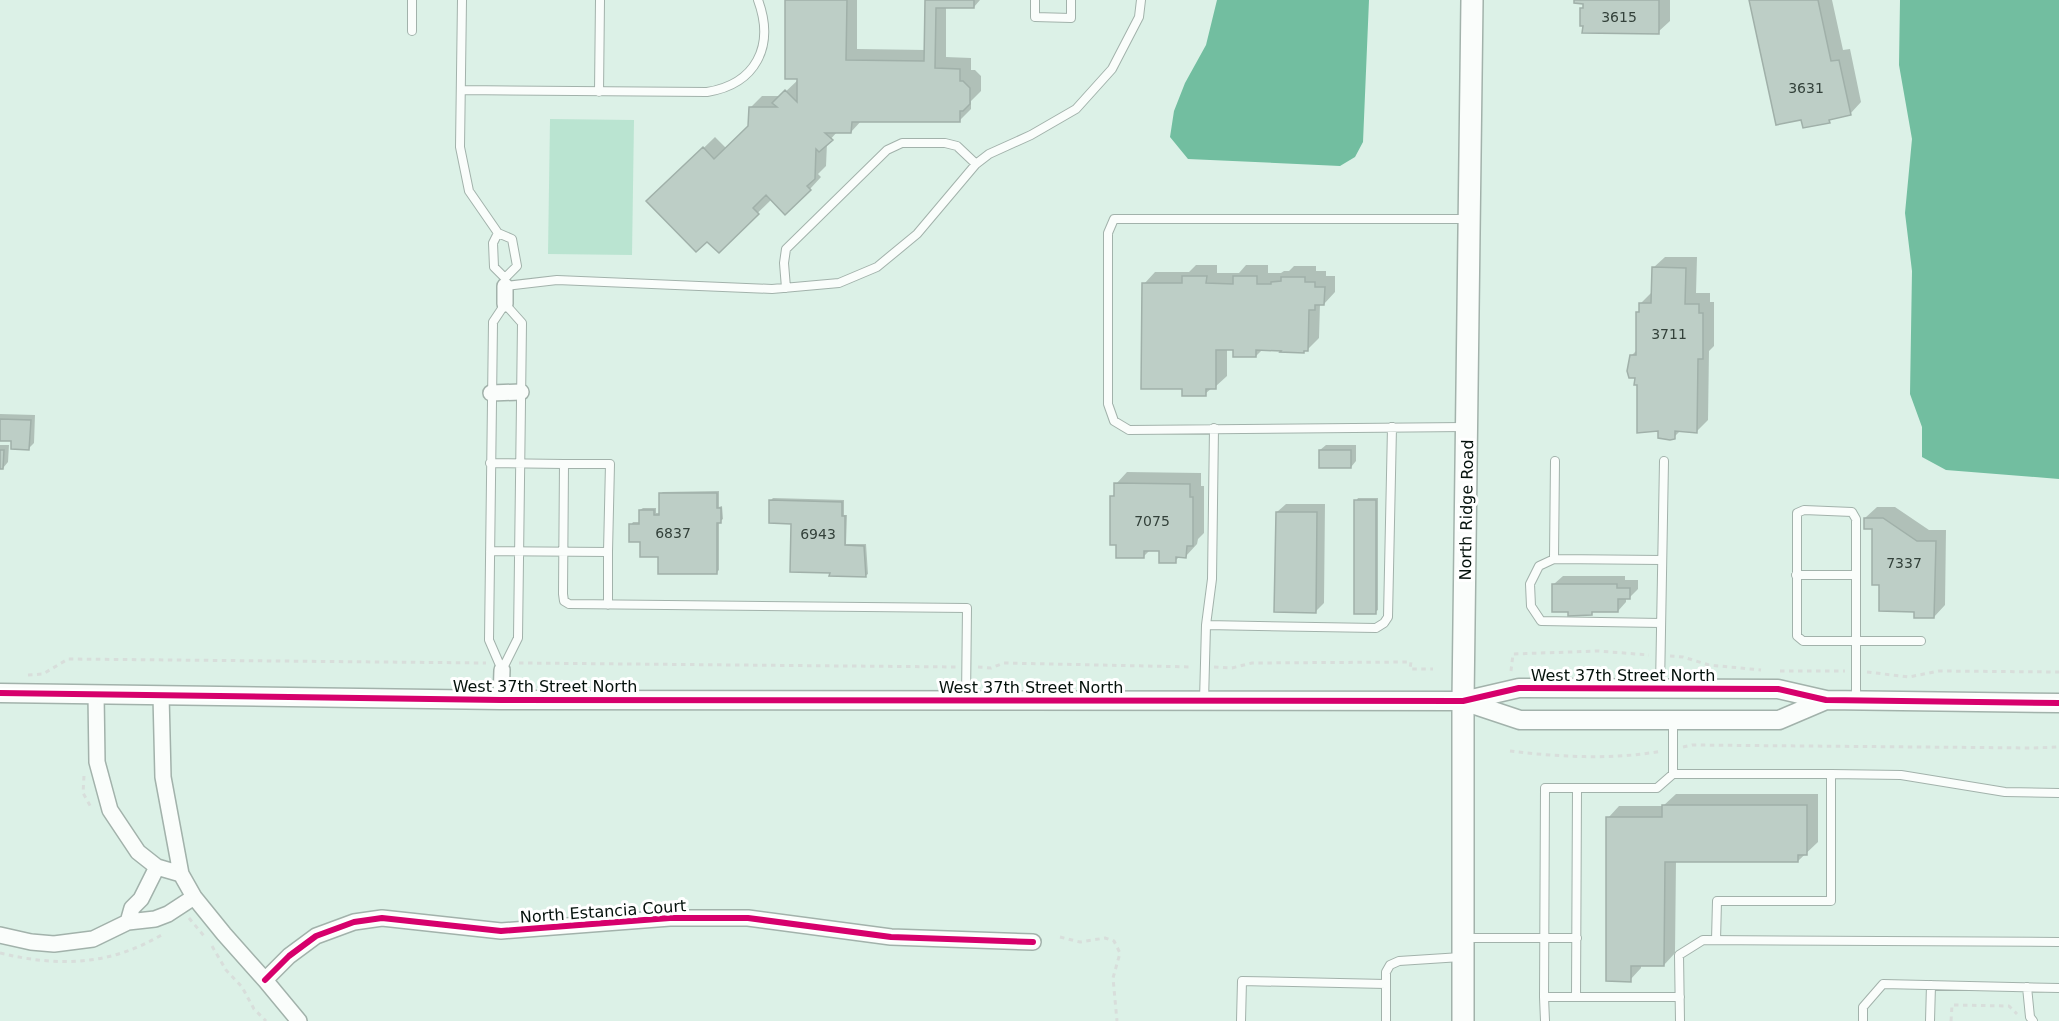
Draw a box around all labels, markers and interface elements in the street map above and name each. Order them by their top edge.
house number: 3615 [1601,9,1637,25]
house number: 3631 [1788,80,1824,96]
house number: 3711 [1651,326,1687,342]
street label: North Ridge Road [1456,439,1477,581]
house number: 7075 [1134,513,1170,529]
house number: 6837 [655,525,691,541]
house number: 6943 [800,526,836,542]
house number: 7337 [1886,555,1922,571]
street label: West 37th Street North [1531,666,1715,685]
street label: West 37th Street North [453,677,637,696]
street label: West 37th Street North [939,678,1123,697]
street label: North Estancia Court [519,896,687,927]

